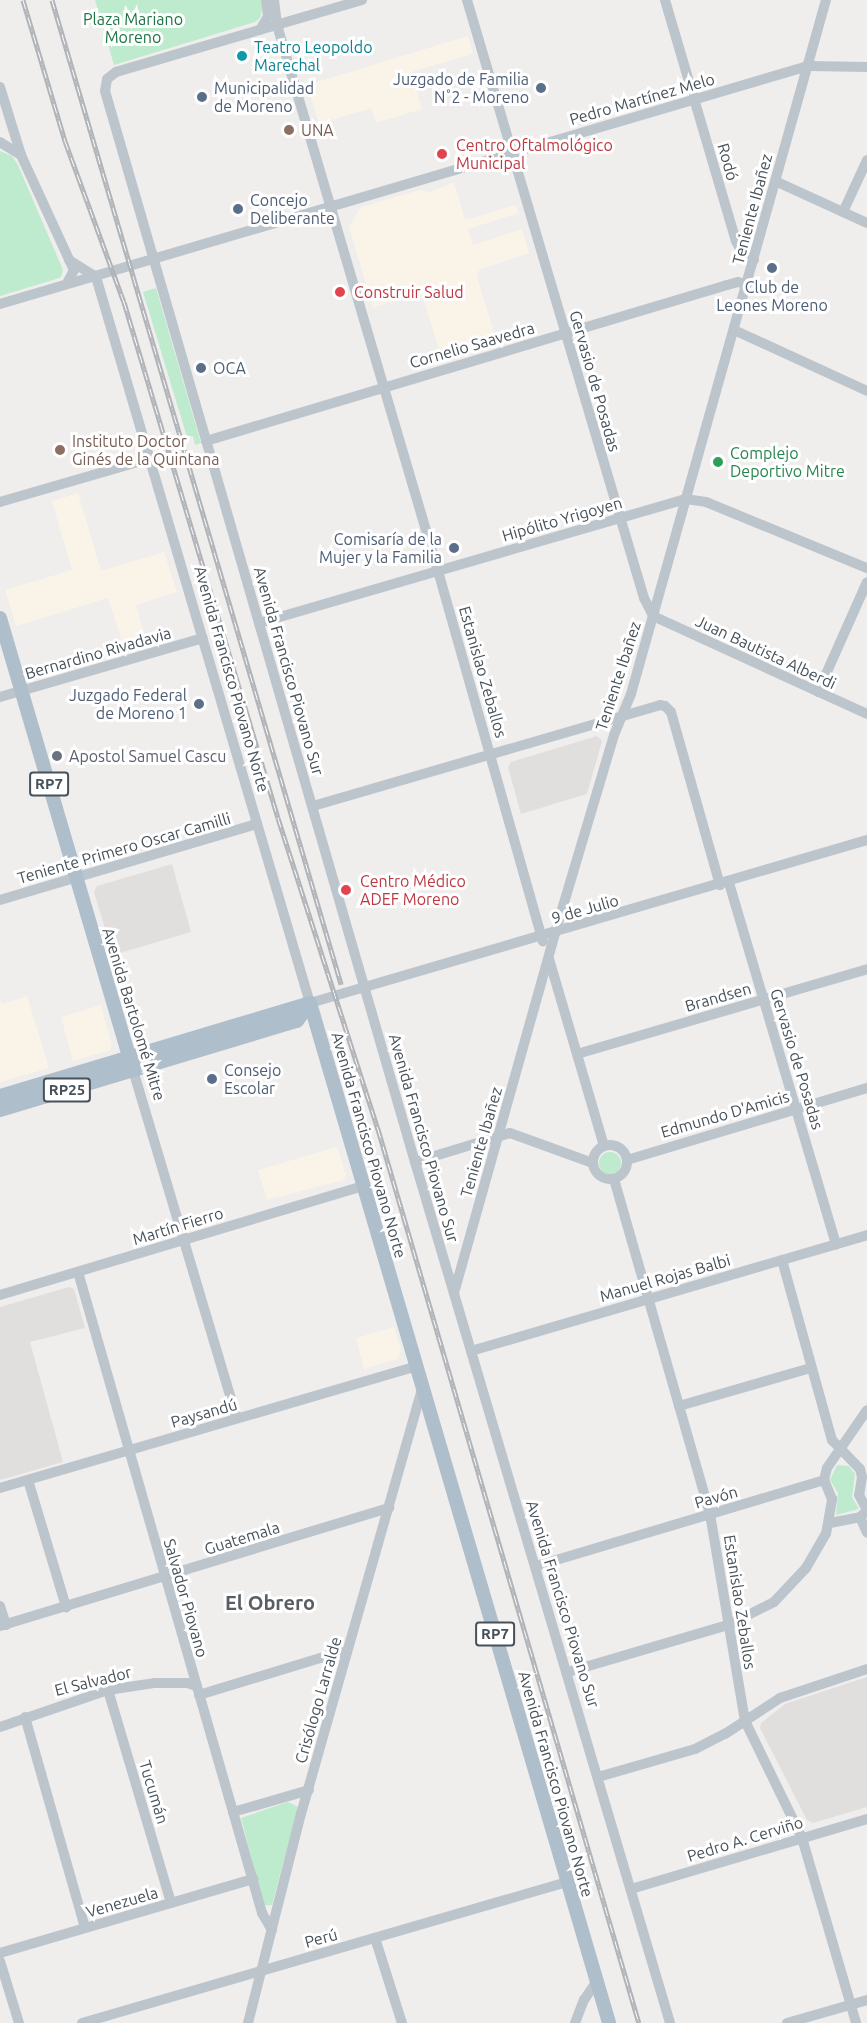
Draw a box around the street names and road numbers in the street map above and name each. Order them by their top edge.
street label: Pedro Martínez Melo [567,69,717,129]
street label: Rodó [714,141,742,183]
street label: Teniente Ibañez [728,152,776,266]
street label: Gervasio de Posadas [566,308,624,454]
street label: Cornelio Saavedra [407,318,537,372]
street label: Hipólito Yrigoyen [500,493,624,545]
street label: Avenida Francisco Piovano Norte [190,564,274,794]
street label: Avenida Francisco Piovano Sur [250,565,328,777]
street label: Estanislao Zeballos [455,604,511,740]
street label: Juan Bautista Alberdi [693,611,839,693]
street label: Teniente Ibañez [591,619,645,733]
street label: Bernardino Rivadavia [23,623,173,683]
road number: RP7 [28,772,70,796]
street label: Teniente Primero Oscar Camilli [15,808,233,888]
street label: 9 de Julio [549,890,621,928]
street label: Avenida Bartolomé Mitre [99,925,169,1103]
street label: Brandsen [683,978,753,1016]
street label: Gervasio de Posadas [766,986,828,1132]
street label: Avenida Francisco Piovano Norte [327,1030,411,1260]
street label: Avenida Francisco Piovano Sur [385,1032,463,1244]
road number: RP25 [42,1078,92,1102]
street label: Teniente Ibañez [456,1085,506,1199]
street label: Edmundo D'Amicis [658,1086,792,1142]
street label: Martín Fierro [130,1203,226,1249]
street label: Manuel Rojas Balbi [598,1250,732,1306]
street label: Paysandú [169,1394,239,1432]
street label: Pavón [692,1482,740,1512]
street label: Avenida Francisco Piovano Sur [522,1498,604,1710]
street label: Guatemala [202,1517,282,1559]
street label: Estanislao Zeballos [720,1533,760,1671]
street label: Salvador Piovano [160,1536,212,1660]
road number: RP7 [474,1622,516,1646]
street label: Crisólogo Larralde [291,1634,345,1766]
street label: El Salvador [53,1662,133,1700]
street label: Avenida Francisco Piovano Norte [514,1669,598,1899]
street label: Tucumán [135,1758,173,1826]
street label: Pedro A. Cerviño [685,1812,805,1866]
street label: Venezuela [84,1883,160,1921]
street label: Perú [302,1924,340,1952]

